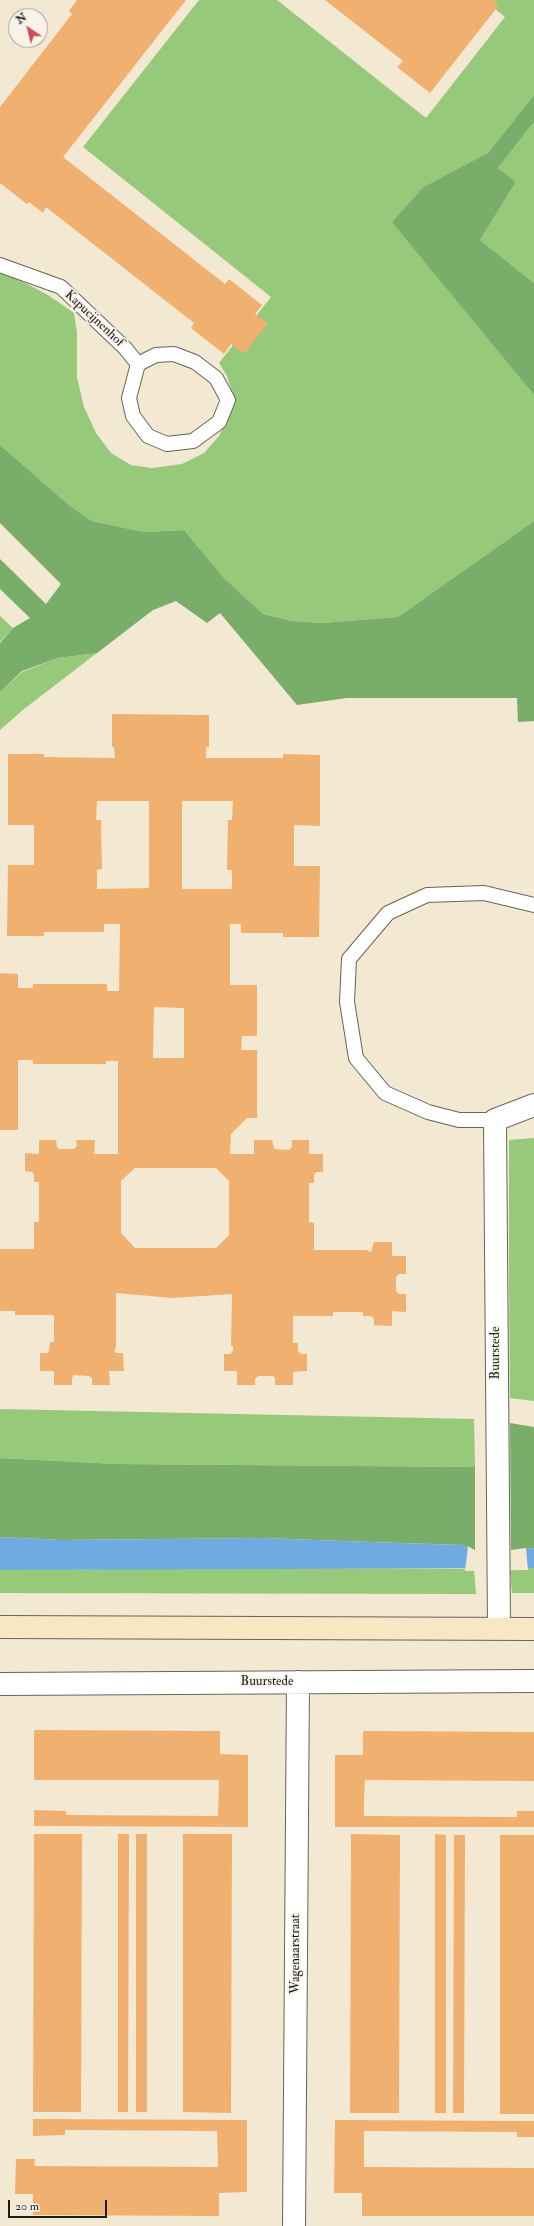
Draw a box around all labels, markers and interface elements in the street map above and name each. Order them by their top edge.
north arrow [8,8,48,48]
text: N [14,10,29,27]
street label: Kapucijnenhof [61,288,127,350]
street label: Buurstede [488,1327,504,1379]
street label: Buurstede [241,1674,293,1690]
street label: Wagenaarstraat [288,1914,304,1994]
scale bar [10,2192,109,2218]
text: 20 m [15,2199,39,2214]

